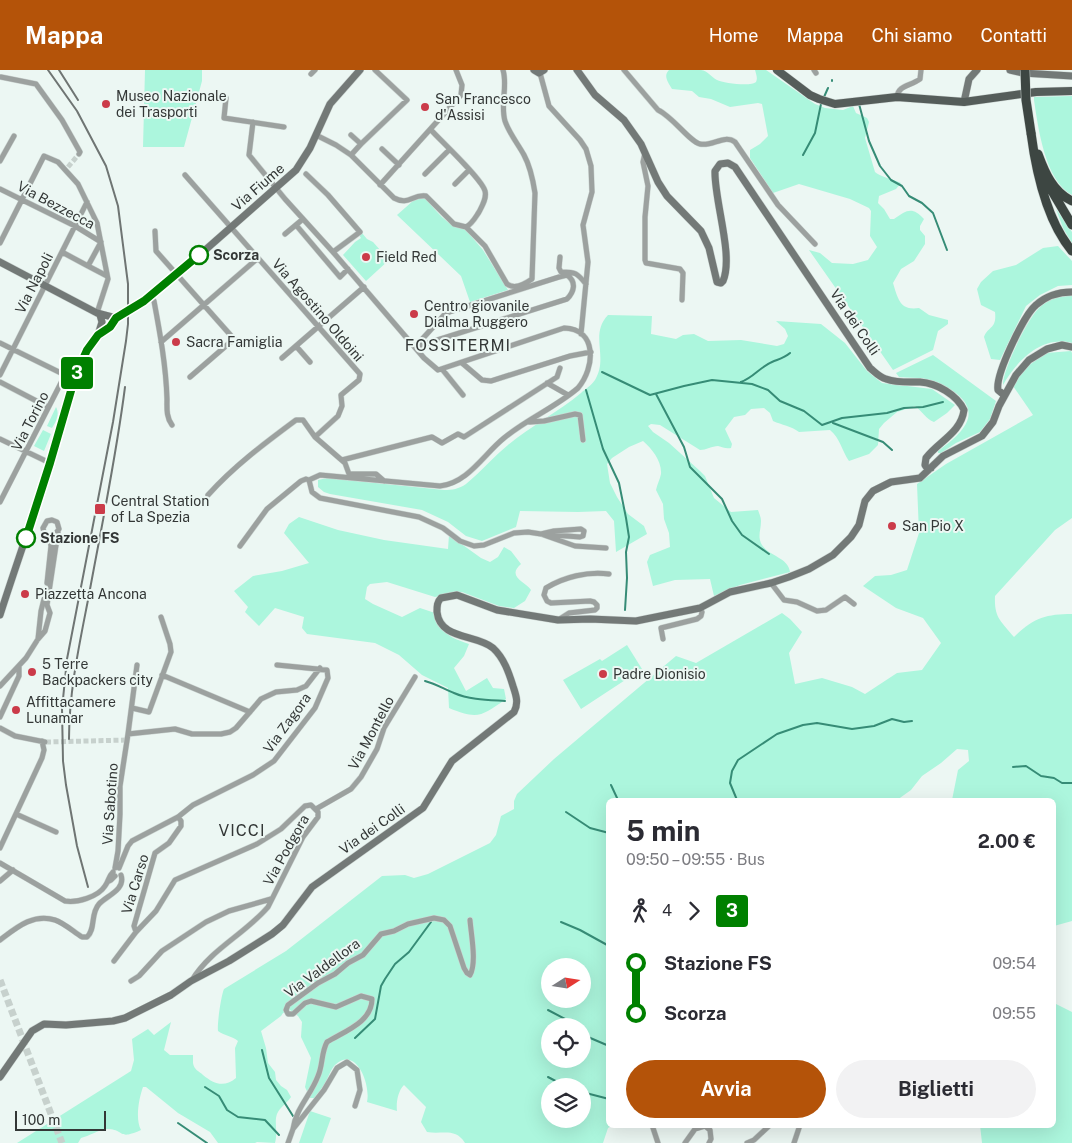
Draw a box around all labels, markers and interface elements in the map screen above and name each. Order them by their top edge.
text: Mappa [25,21,103,49]
text: Home [709,25,758,46]
text: Mappa [786,25,844,46]
text: Chi siamo [872,25,952,46]
text: Contatti [980,25,1047,46]
place label: Museo Nazionale dei Trasporti [116,88,227,120]
place label: San Francesco d'Assisi [435,91,531,123]
marker: Museo Nazionale dei Trasporti [100,98,112,110]
marker: San Francesco d'Assisi [419,101,431,113]
street label: Via Fiume [229,160,287,214]
street label: Via Bezzecca [14,178,98,232]
marker: Scorza [189,245,209,265]
place label: Scorza [213,247,259,263]
place label: Field Red [376,249,437,265]
street label: Via Napoli [12,250,56,316]
marker: Field Red [360,251,372,263]
street label: Via Agostino Oldoini [269,255,367,365]
street label: Via dei Colli [827,286,883,358]
place label: Centro giovanile Dialma Ruggero [424,298,529,330]
marker: Centro giovanile Dialma Ruggero [408,308,420,320]
place label: Sacra Famiglia [186,334,283,350]
marker: Sacra Famiglia [170,336,182,348]
district label: FOSSITERMI [405,336,511,355]
line badge: 3 [61,357,93,389]
text: 3 [71,362,83,383]
street label: Via Torino [8,389,52,453]
place label: Central Station of La Spezia [111,493,209,525]
marker: Central Station of La Spezia [93,502,107,516]
place label: San Pio X [902,518,964,534]
marker: San Pio X [886,520,898,532]
marker: Stazione FS [16,528,36,548]
place label: Stazione FS [40,530,120,546]
place label: Piazzetta Ancona [35,586,147,602]
marker: Piazzetta Ancona [19,588,31,600]
place label: 5 Terre Backpackers city [42,656,154,688]
marker: 5 Terre Backpackers city [26,666,38,678]
place label: Padre Dionisio [613,666,706,682]
marker: Padre Dionisio [597,668,609,680]
street label: Via Zagora [260,690,314,756]
street label: Via Montello [345,693,397,773]
place label: Affittacamere Lunamar [26,694,116,726]
marker: Affittacamere Lunamar [10,704,22,716]
street label: Via Sabotino [99,762,121,845]
street label: Via dei Colli [336,801,408,857]
street label: Via Podgora [260,812,312,888]
text: 5 min [626,814,700,847]
district label: VICCI [219,821,265,840]
text: 2.00 € [978,830,1036,852]
text: 09:50 – 09:55 · Bus [626,850,765,869]
street label: Via Carso [118,852,152,916]
icon: walk [626,897,654,925]
icon: forward [680,897,708,925]
text: 3 [726,900,738,921]
text: 4 [662,901,672,920]
street label: Via Valdellora [281,935,363,1001]
text: Stazione FS [664,952,772,974]
text: 09:54 [992,954,1036,973]
north arrow [541,958,591,1008]
map controls [541,958,591,1128]
text: Scorza [664,1002,727,1024]
text: 09:55 [992,1004,1036,1023]
button: locate [541,1018,591,1068]
button: Avvia [626,1060,826,1118]
button: Biglietti [836,1060,1036,1118]
button: layers [541,1078,591,1128]
scale bar [15,1108,106,1131]
text: 100 m [22,1112,60,1128]

